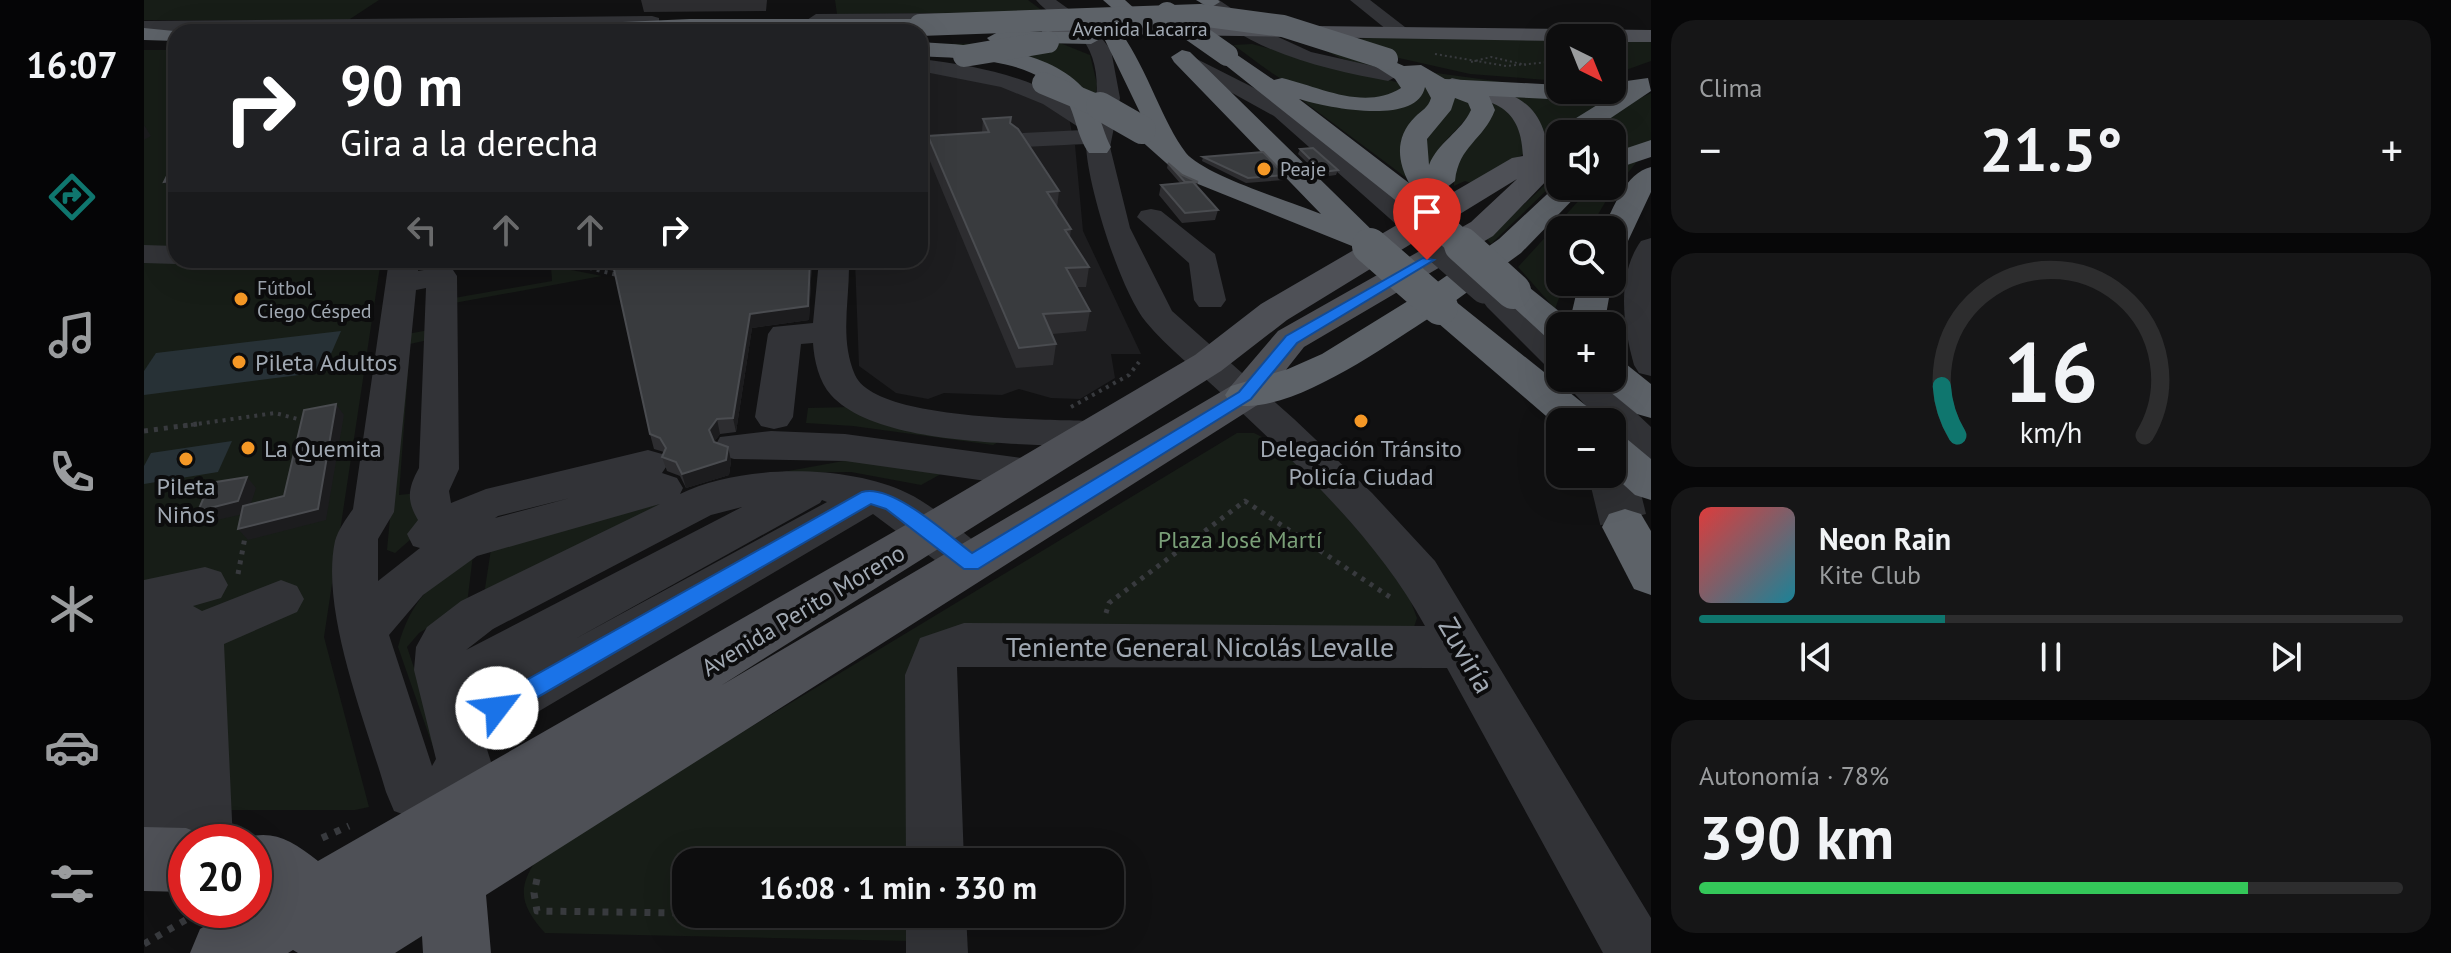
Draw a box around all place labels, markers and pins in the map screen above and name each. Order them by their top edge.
place label: Peaje [1280,156,1326,182]
marker: Peaje [1255,160,1273,178]
pin [1393,178,1461,260]
place label: Fútbol Ciego Césped [257,275,372,324]
marker: Fútbol Ciego Césped [232,290,250,308]
place label: Pileta Adultos [255,347,397,378]
marker: Pileta Adultos [230,353,248,371]
marker: Delegación Tránsito Policía Ciudad [1352,412,1370,430]
place label: La Quemita [264,433,382,464]
place label: Delegación Tránsito Policía Ciudad [1260,433,1462,492]
marker: La Quemita [239,439,257,457]
marker: Pileta Niños [177,450,195,468]
place label: Pileta Niños [156,471,216,530]

